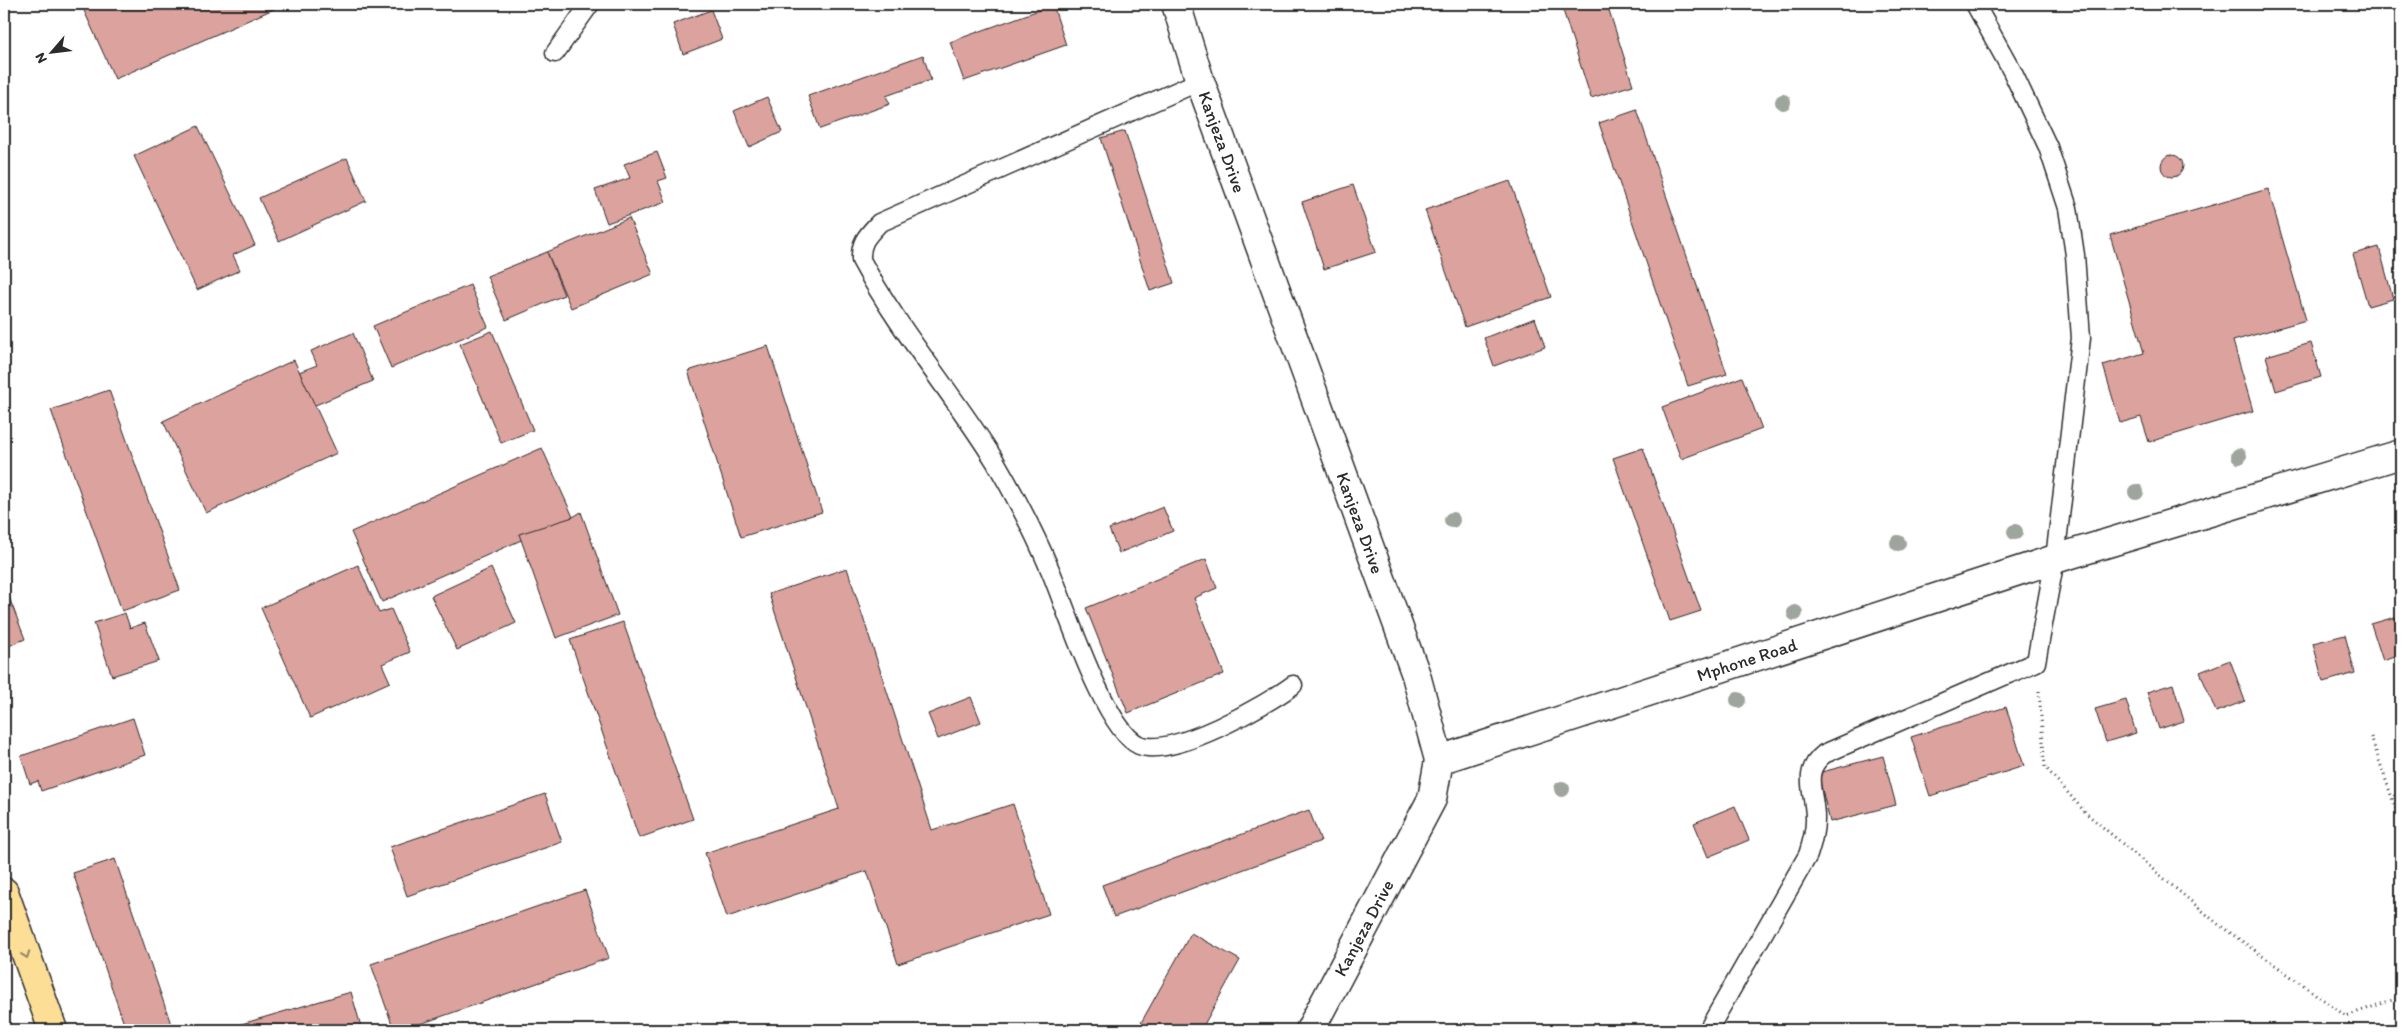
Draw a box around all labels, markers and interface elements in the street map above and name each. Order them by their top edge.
north arrow [28,28,78,78]
text: N [31,50,51,66]
street label: Kanjeza Drive [1193,88,1251,196]
street label: Kanjeza Drive [1331,469,1389,577]
street label: Mphone Road [1694,633,1800,687]
street label: Kanjeza Drive [1329,876,1399,980]
one-way arrow [20,950,30,958]

